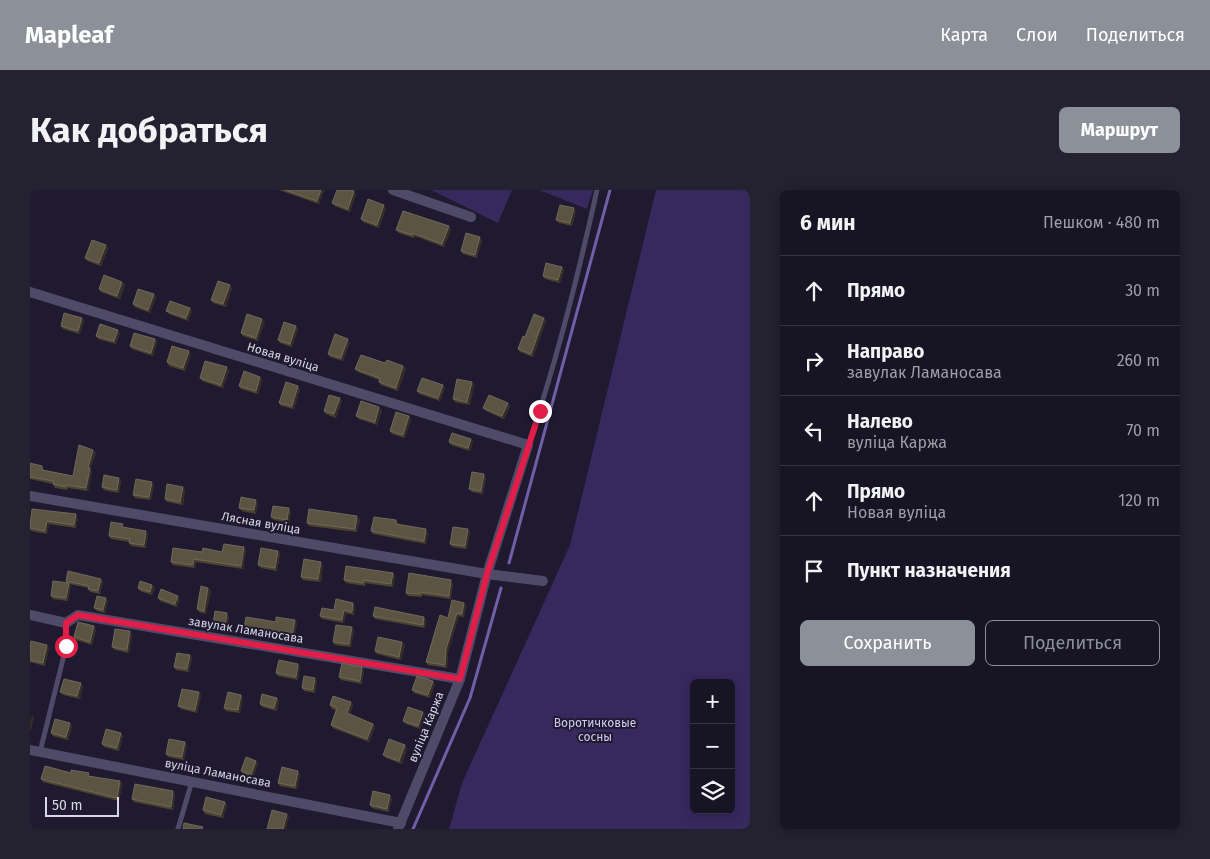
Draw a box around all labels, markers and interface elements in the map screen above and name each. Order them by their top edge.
text: Mapleaf [25,21,113,49]
text: Карта [940,24,988,46]
text: Слои [1016,24,1058,46]
text: Поделиться [1086,24,1185,46]
button: Маршрут [1059,107,1180,153]
text: Как добраться [30,109,268,151]
text: 6 мин [800,210,856,236]
text: Пешком · 480 m [1043,213,1160,232]
icon: ahead [800,277,828,305]
text: Прямо [847,279,905,302]
text: 30 m [1125,281,1160,300]
street label: Новая вуліца [245,339,321,375]
text: Направо [847,340,924,363]
icon: right [800,347,828,375]
text: 260 m [1117,351,1160,370]
text: завулак Ламаносава [847,363,1002,382]
route end [529,400,552,423]
text: Налево [847,410,913,433]
icon: left [800,417,828,445]
text: 70 m [1126,421,1160,440]
text: вуліца Каржа [847,433,947,452]
text: Прямо [847,480,905,503]
icon: ahead [800,487,828,515]
text: 120 m [1118,491,1160,510]
text: Новая вуліца [847,503,946,522]
street label: Лясная вуліца [220,509,302,537]
icon: arrive [800,557,828,585]
text: Пункт назначения [847,559,1011,582]
street label: завулак Ламаносава [188,614,304,646]
button: Сохранить [800,620,975,666]
button: Поделиться [985,620,1160,666]
route start [55,635,78,658]
map controls [690,679,735,814]
button: + [690,679,735,724]
street label: вуліца Каржа [405,690,447,764]
park label: Воротичковые сосны [554,716,636,744]
button: − [690,724,735,769]
street label: вуліца Ламаносава [164,756,272,790]
button: layers [690,769,735,814]
scale bar [45,794,119,817]
text: 50 m [52,797,83,814]

